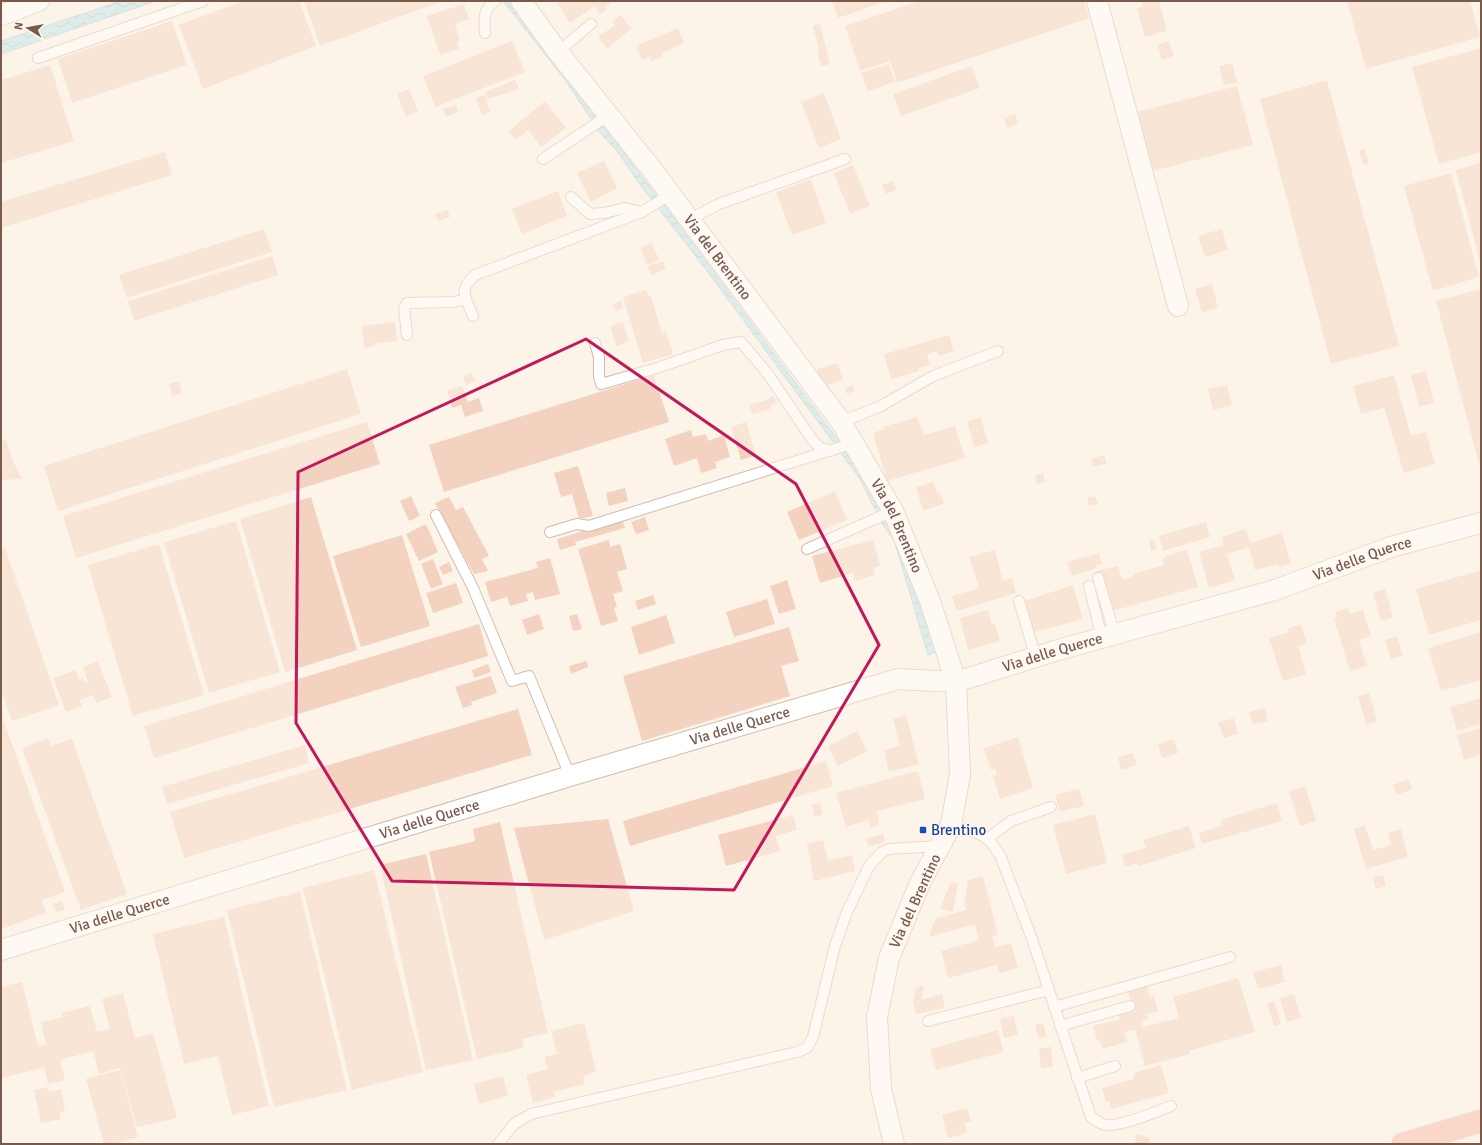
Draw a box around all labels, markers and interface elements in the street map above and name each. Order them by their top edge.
north arrow [8,8,48,48]
text: N [12,21,26,31]
street label: Via del Brentino [680,211,756,304]
street label: Via del Brentino [867,475,927,576]
street label: Via delle Querce [1310,533,1414,584]
street label: Via delle Querce [1000,629,1105,676]
street label: Via delle Querce [687,702,792,749]
street label: Via delle Querce [377,795,482,843]
place label: Brentino [931,821,986,839]
marker: Brentino [918,825,928,835]
street label: Via del Brentino [885,851,945,951]
street label: Via delle Querce [67,890,172,938]

